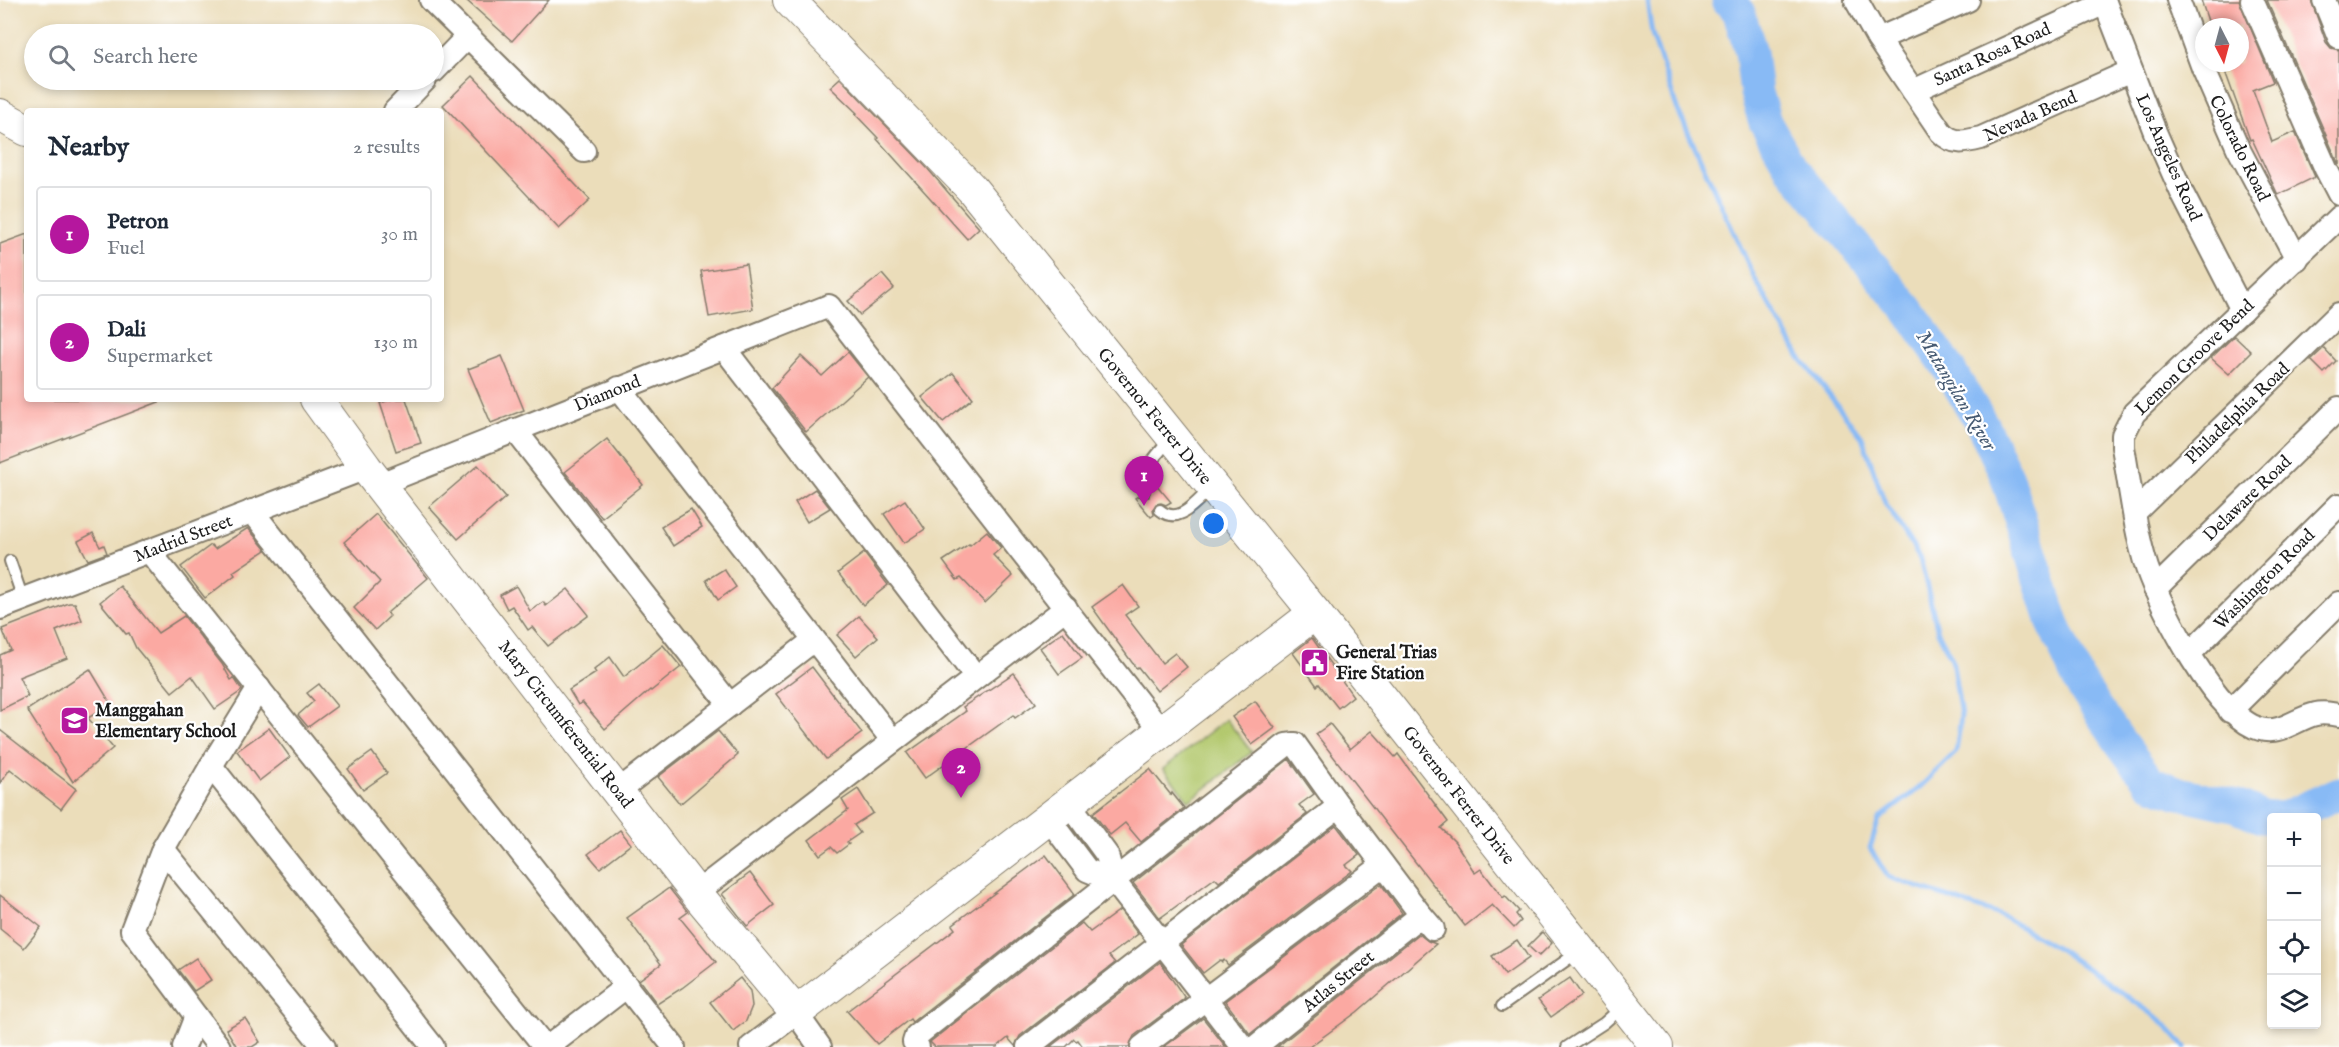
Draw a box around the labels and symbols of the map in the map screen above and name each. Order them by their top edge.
street label: Santa Rosa Road [1930,18,2055,93]
north arrow [2195,18,2249,72]
street label: Nevada Bend [1980,86,2081,148]
street label: Los Angeles Road [2129,90,2206,225]
street label: Colorado Road [2203,92,2274,206]
street label: Lemon Groove Bend [2130,295,2260,421]
water label: Matangilan River [1909,326,2002,457]
street label: Governor Ferrer Drive [1091,344,1216,490]
street label: Philadelphia Road [2181,358,2296,470]
street label: Diamond [571,371,645,418]
street label: Delaware Road [2199,451,2297,547]
pin: 1 [1124,456,1164,506]
your location [1199,509,1228,538]
street label: Madrid Street [131,510,236,569]
street label: Washington Road [2210,524,2321,636]
street label: Mary Circumferential Road [492,636,638,814]
place label: General Trias Fire Station [1336,642,1438,686]
public building icon: General Trias Fire Station [1299,646,1331,678]
place label: Manggahan Elementary School [95,700,237,744]
school or university icon: Manggahan Elementary School [58,704,90,736]
street label: Governor Ferrer Drive [1396,722,1519,870]
pin: 2 [942,748,980,798]
street label: Atlas Street [1298,946,1380,1019]

